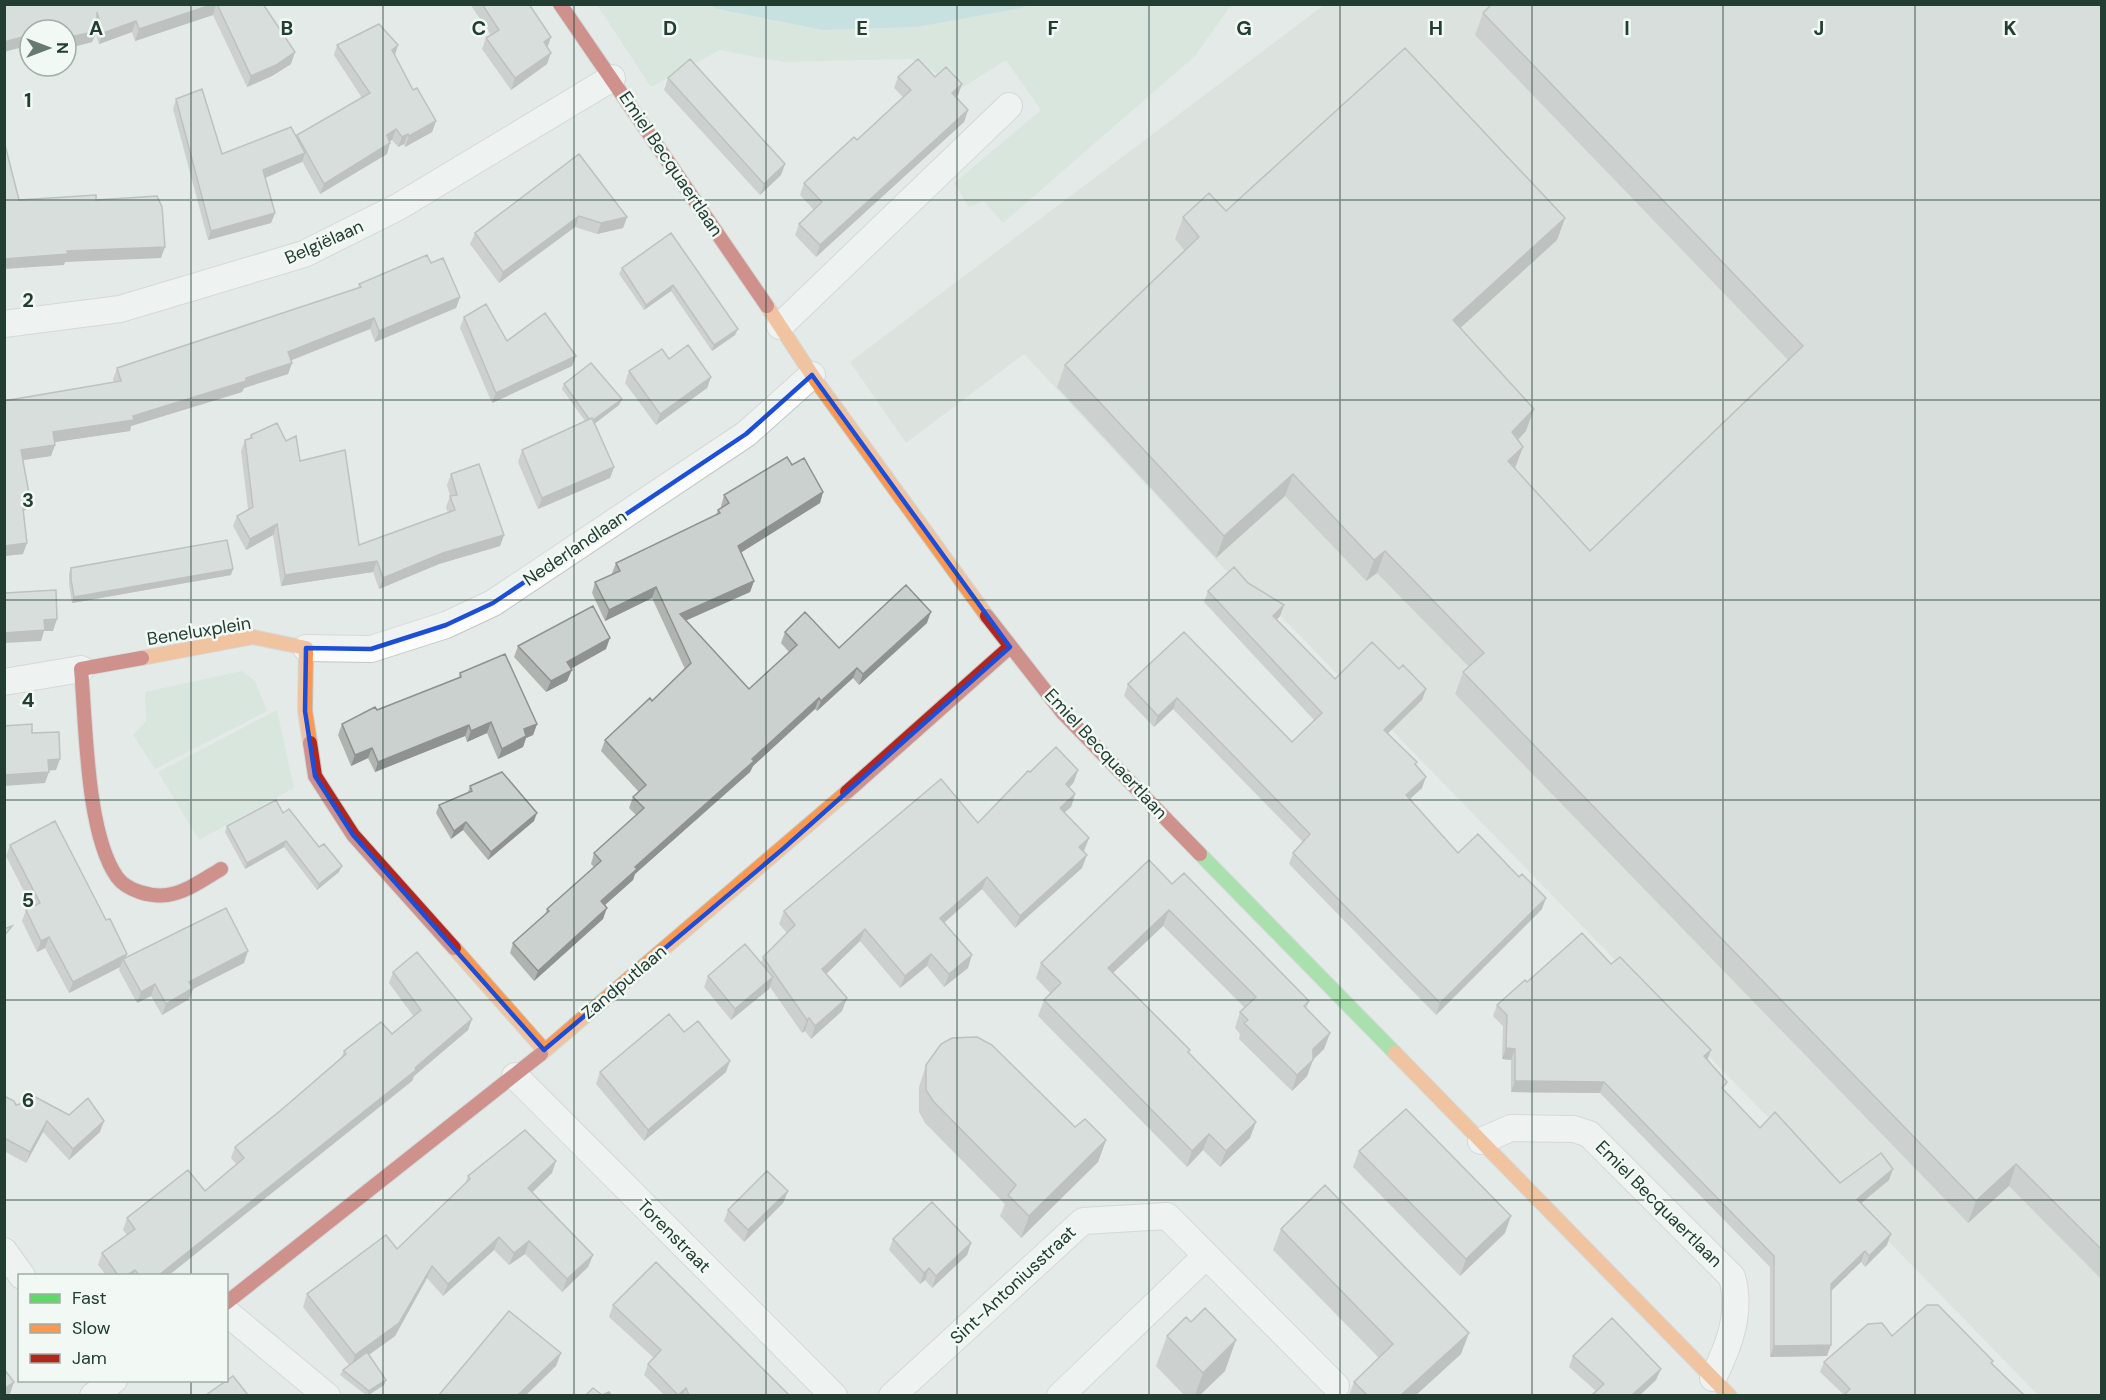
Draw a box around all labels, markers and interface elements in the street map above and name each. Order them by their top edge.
text: A [89,15,103,41]
text: B [281,15,293,41]
text: C [472,15,486,41]
text: D [663,15,677,41]
text: E [856,15,868,41]
text: F [1047,15,1059,41]
text: G [1236,15,1252,41]
text: H [1429,15,1443,41]
text: I [1624,15,1630,41]
text: J [1814,15,1824,41]
text: K [2003,15,2017,41]
north arrow [18,18,78,78]
text: N [52,42,73,54]
text: 1 [24,87,32,113]
street label: Emiel Becquaertlaan [613,87,729,241]
street label: Belgiëlaan [281,214,367,270]
text: 2 [22,287,34,313]
text: 3 [22,487,34,513]
street label: Nederlandlaan [518,504,632,592]
street label: Beneluxplein [145,611,253,651]
street label: Emiel Becquaertlaan [1039,684,1173,824]
text: 4 [22,687,35,713]
text: 5 [22,887,34,913]
street label: Zandputlaan [577,939,671,1025]
text: 6 [22,1087,34,1113]
street label: Emiel Becquaertlaan [1590,1135,1728,1273]
street label: Torenstraat [632,1194,716,1278]
street label: Sint-Antoniusstraat [945,1220,1081,1350]
legend [18,1274,228,1382]
text: Fast [72,1286,107,1310]
text: Slow [72,1316,111,1340]
text: Jam [72,1346,107,1370]

